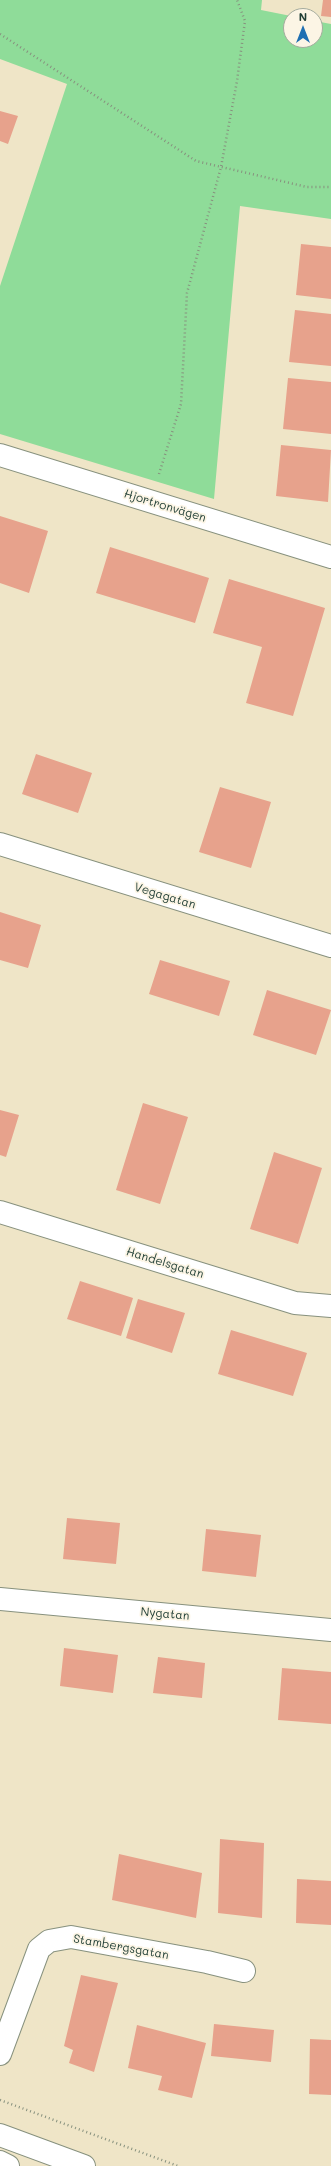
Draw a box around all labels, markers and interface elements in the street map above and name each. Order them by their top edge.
north arrow [283,8,323,48]
text: N [299,9,307,24]
street label: Hjortronvägen [122,487,208,525]
street label: Vegagatan [133,880,197,912]
street label: Handelsgatan [124,1244,206,1282]
street label: Nygatan [140,1605,190,1623]
street label: Stambergsgatan [72,1932,170,1962]

